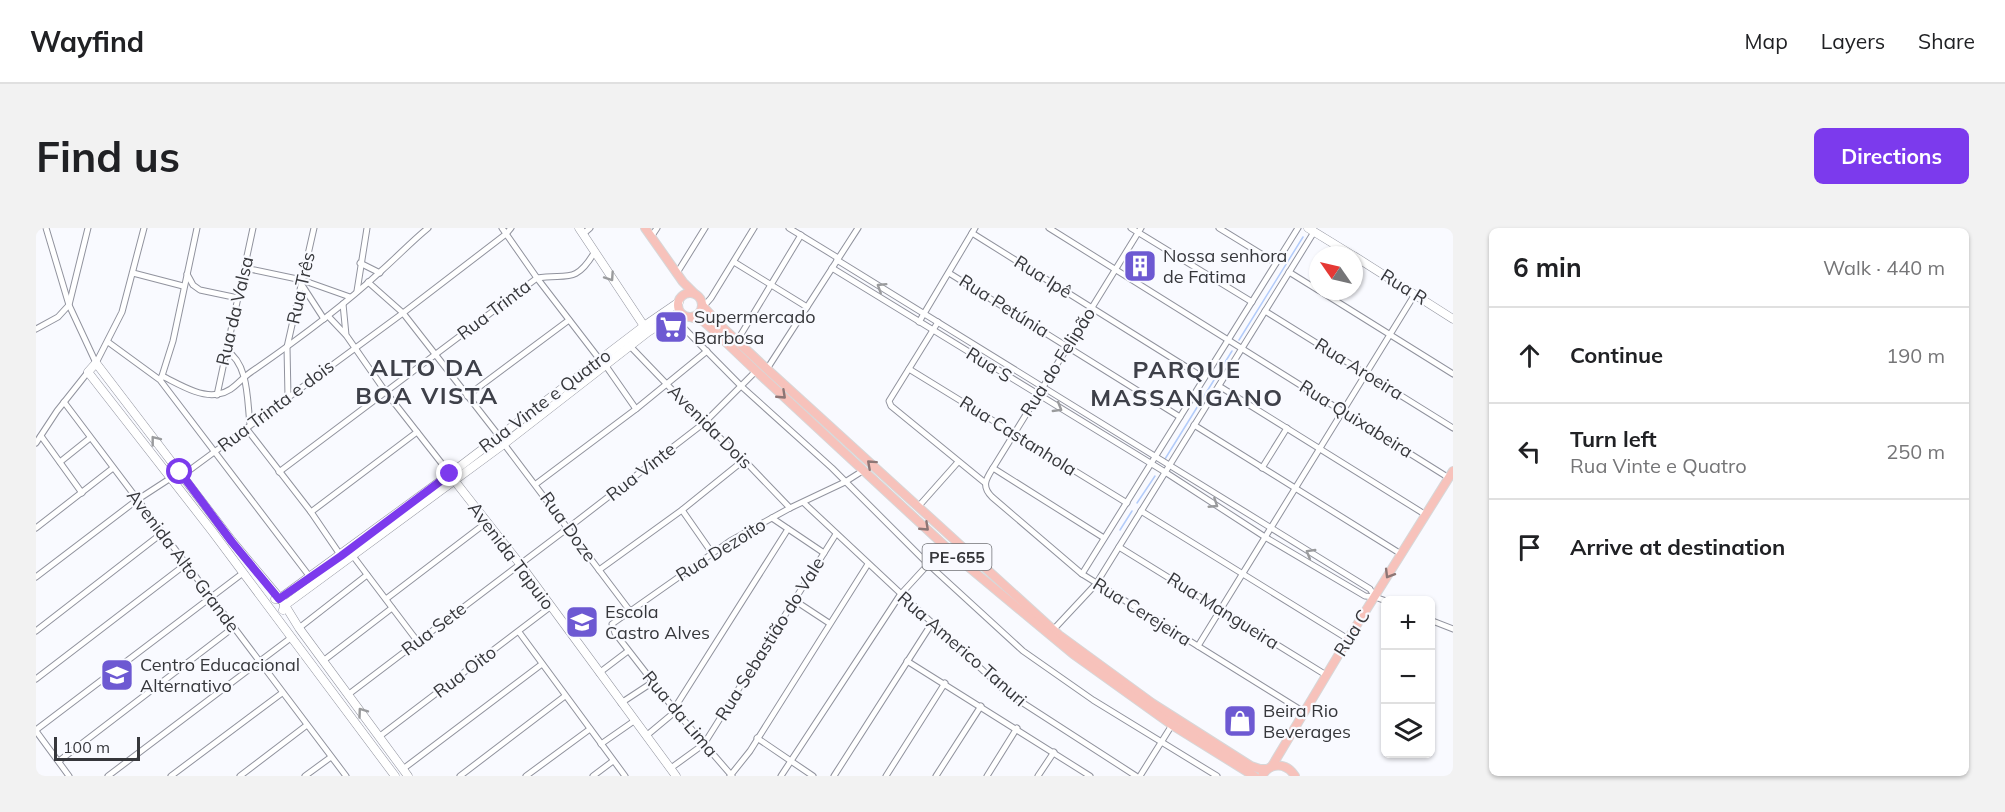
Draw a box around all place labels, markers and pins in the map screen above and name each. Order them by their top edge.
place label: Nossa senhora de Fatima [1163,244,1287,288]
building icon: Nossa senhora de Fatima [1122,248,1158,284]
place label: Supermercado Barbosa [694,305,815,349]
supermarket icon: Supermercado Barbosa [653,309,689,345]
place label: Escola Castro Alves [605,600,710,644]
school or university icon: Escola Castro Alves [564,604,600,640]
place label: Centro Educacional Alternativo [140,653,300,697]
school or university icon: Centro Educacional Alternativo [99,657,135,693]
place label: Beira Rio Beverages [1263,699,1351,743]
shop icon: Beira Rio Beverages [1222,703,1258,739]

